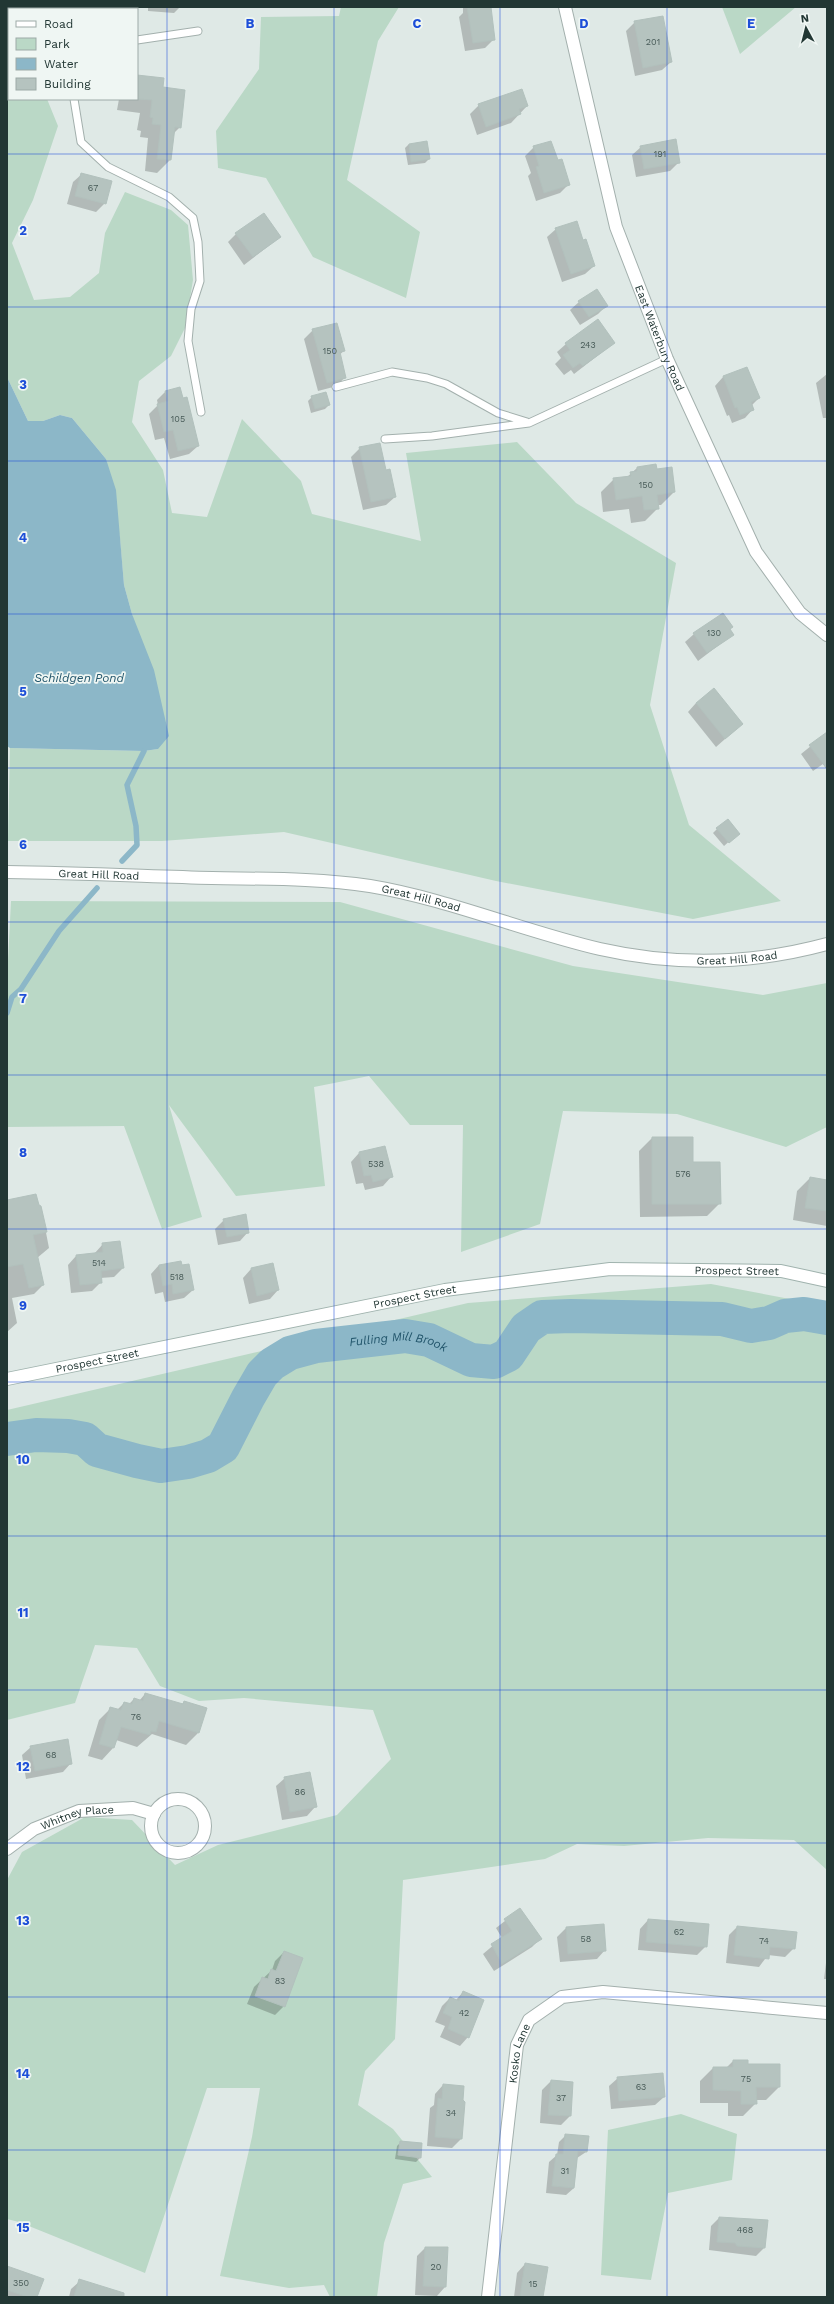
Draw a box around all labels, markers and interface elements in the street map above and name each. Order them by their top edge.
legend [8,8,138,100]
north arrow [786,8,826,48]
text: N [800,12,810,26]
text: B [246,16,255,31]
text: C [413,16,422,31]
text: D [579,16,589,31]
text: E [747,16,755,31]
text: Road [44,17,73,31]
text: Park [44,37,70,51]
house number: 201 [646,37,660,47]
text: Water [44,57,79,71]
text: Building [44,77,91,91]
house number: 191 [654,149,666,159]
house number: 67 [88,183,98,193]
text: 2 [19,223,27,238]
street label: East Waterbury Road [633,283,687,393]
house number: 243 [580,340,596,350]
house number: 150 [323,346,338,356]
text: 3 [19,377,27,392]
house number: 105 [171,414,185,424]
house number: 150 [639,480,654,490]
text: 4 [19,530,28,545]
house number: 130 [707,628,722,638]
water label: Schildgen Pond [34,671,124,685]
text: 5 [19,684,27,699]
text: 6 [19,837,27,852]
street label: Great Hill Road [58,867,140,882]
street label: Great Hill Road [381,882,462,914]
street label: Great Hill Road [697,948,778,967]
text: 7 [19,991,27,1006]
text: 8 [19,1145,27,1160]
house number: 538 [368,1159,384,1169]
house number: 576 [675,1169,691,1179]
house number: 514 [92,1258,107,1268]
street label: Prospect Street [694,1263,779,1277]
house number: 518 [170,1272,184,1282]
street label: Prospect Street [372,1282,457,1311]
text: 9 [19,1298,27,1313]
water label: Fulling Mill Brook [349,1329,450,1355]
street label: Prospect Street [55,1346,140,1375]
text: 10 [16,1452,30,1467]
text: 11 [17,1605,29,1620]
house number: 76 [131,1712,141,1722]
house number: 68 [45,1750,57,1760]
text: 12 [16,1759,30,1774]
house number: 86 [294,1787,306,1797]
street label: Whitney Place [39,1803,114,1832]
text: 13 [16,1913,30,1928]
house number: 62 [674,1927,684,1937]
house number: 58 [581,1934,591,1944]
house number: 74 [759,1936,769,1946]
house number: 83 [275,1976,285,1986]
house number: 42 [459,2008,469,2018]
street label: Kosko Lane [506,2021,533,2084]
text: 14 [16,2066,31,2081]
house number: 75 [741,2074,751,2084]
house number: 63 [636,2082,646,2092]
house number: 37 [556,2093,566,2103]
house number: 34 [446,2108,457,2118]
house number: 31 [561,2166,569,2176]
text: 15 [16,2220,30,2235]
house number: 468 [737,2225,753,2235]
house number: 20 [431,2262,442,2272]
house number: 350 [13,2278,29,2288]
house number: 15 [529,2279,537,2289]

